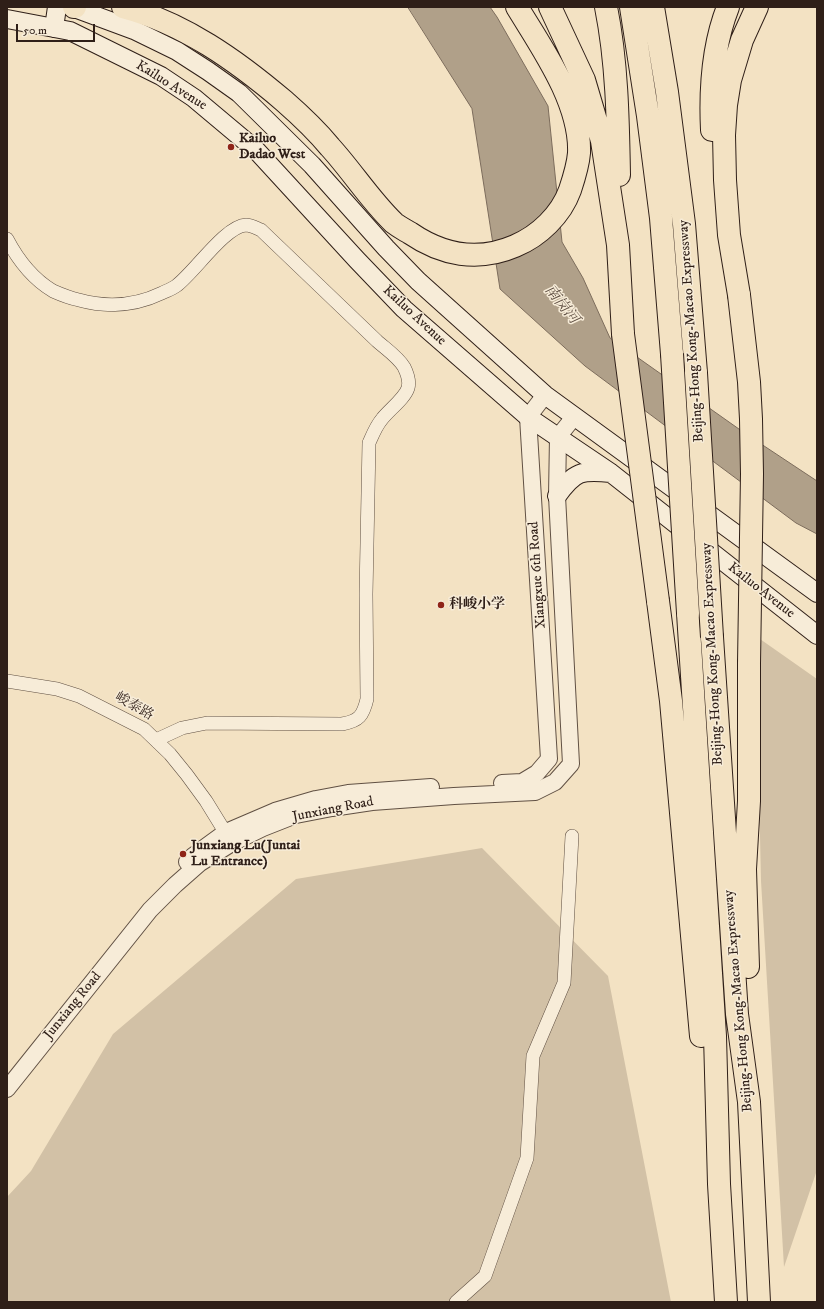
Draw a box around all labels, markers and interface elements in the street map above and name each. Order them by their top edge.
scale bar [18,16,97,42]
text: 50 m [23,23,47,38]
street label: Kailuo Avenue [132,58,210,114]
place label: Kailuo Dadao West [239,131,305,164]
marker: Kailuo Dadao West [226,142,236,152]
street label: Beijing-Hong Kong-Macao Expressway [676,219,708,443]
street label: Kailuo Avenue [379,282,449,350]
water label: 南岗河 [540,282,582,328]
street label: Xiangxue 6th Road [526,521,550,629]
street label: Beijing-Hong Kong-Macao Expressway [699,542,727,766]
street label: Kailuo Avenue [724,560,798,622]
place label: 科峻小学 [449,597,505,613]
marker: 科峻小学 [436,600,446,610]
street label: 峻泰路 [112,689,156,725]
street label: Junxiang Road [291,794,375,826]
place label: Junxiang Lu(Juntai Lu Entrance) [191,838,300,870]
marker: Junxiang Lu(Juntai Lu Entrance) [178,849,188,859]
street label: Beijing-Hong Kong-Macao Expressway [721,889,757,1113]
street label: Junxiang Road [41,969,105,1043]

